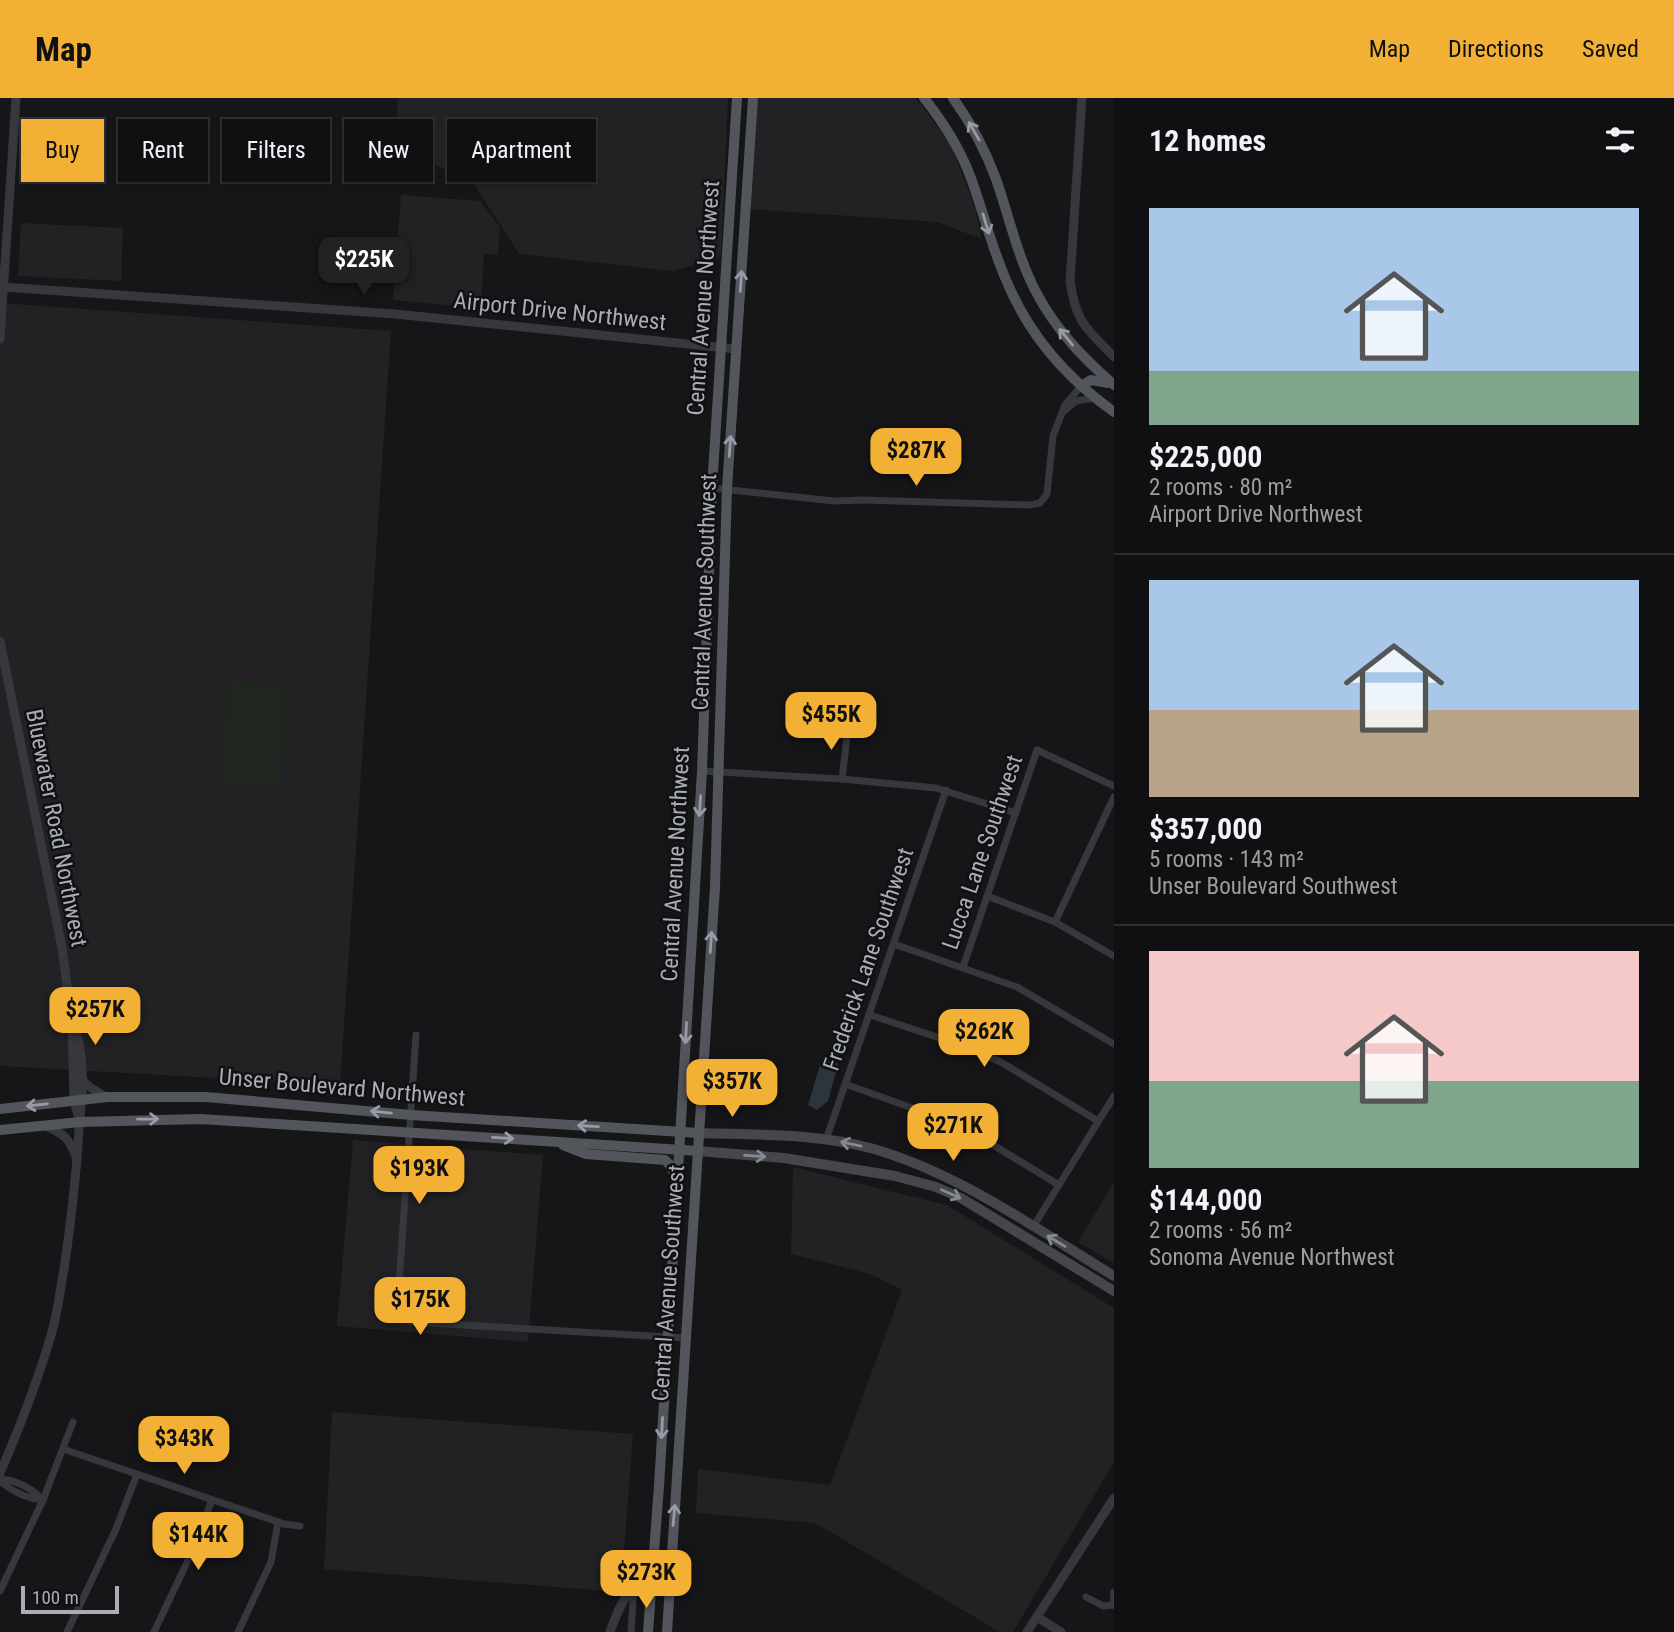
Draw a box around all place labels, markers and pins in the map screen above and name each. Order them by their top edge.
pin: $225K [315,238,413,297]
pin: $287K [867,428,965,488]
pin: $455K [782,692,880,752]
pin: $257K [46,988,144,1047]
pin: $262K [935,1010,1033,1069]
pin: $357K [683,1060,781,1119]
pin: $271K [904,1104,1002,1163]
pin: $193K [370,1146,468,1206]
pin: $175K [371,1278,469,1337]
pin: $343K [135,1416,233,1476]
pin: $144K [149,1512,247,1572]
pin: $273K [597,1550,695,1610]

